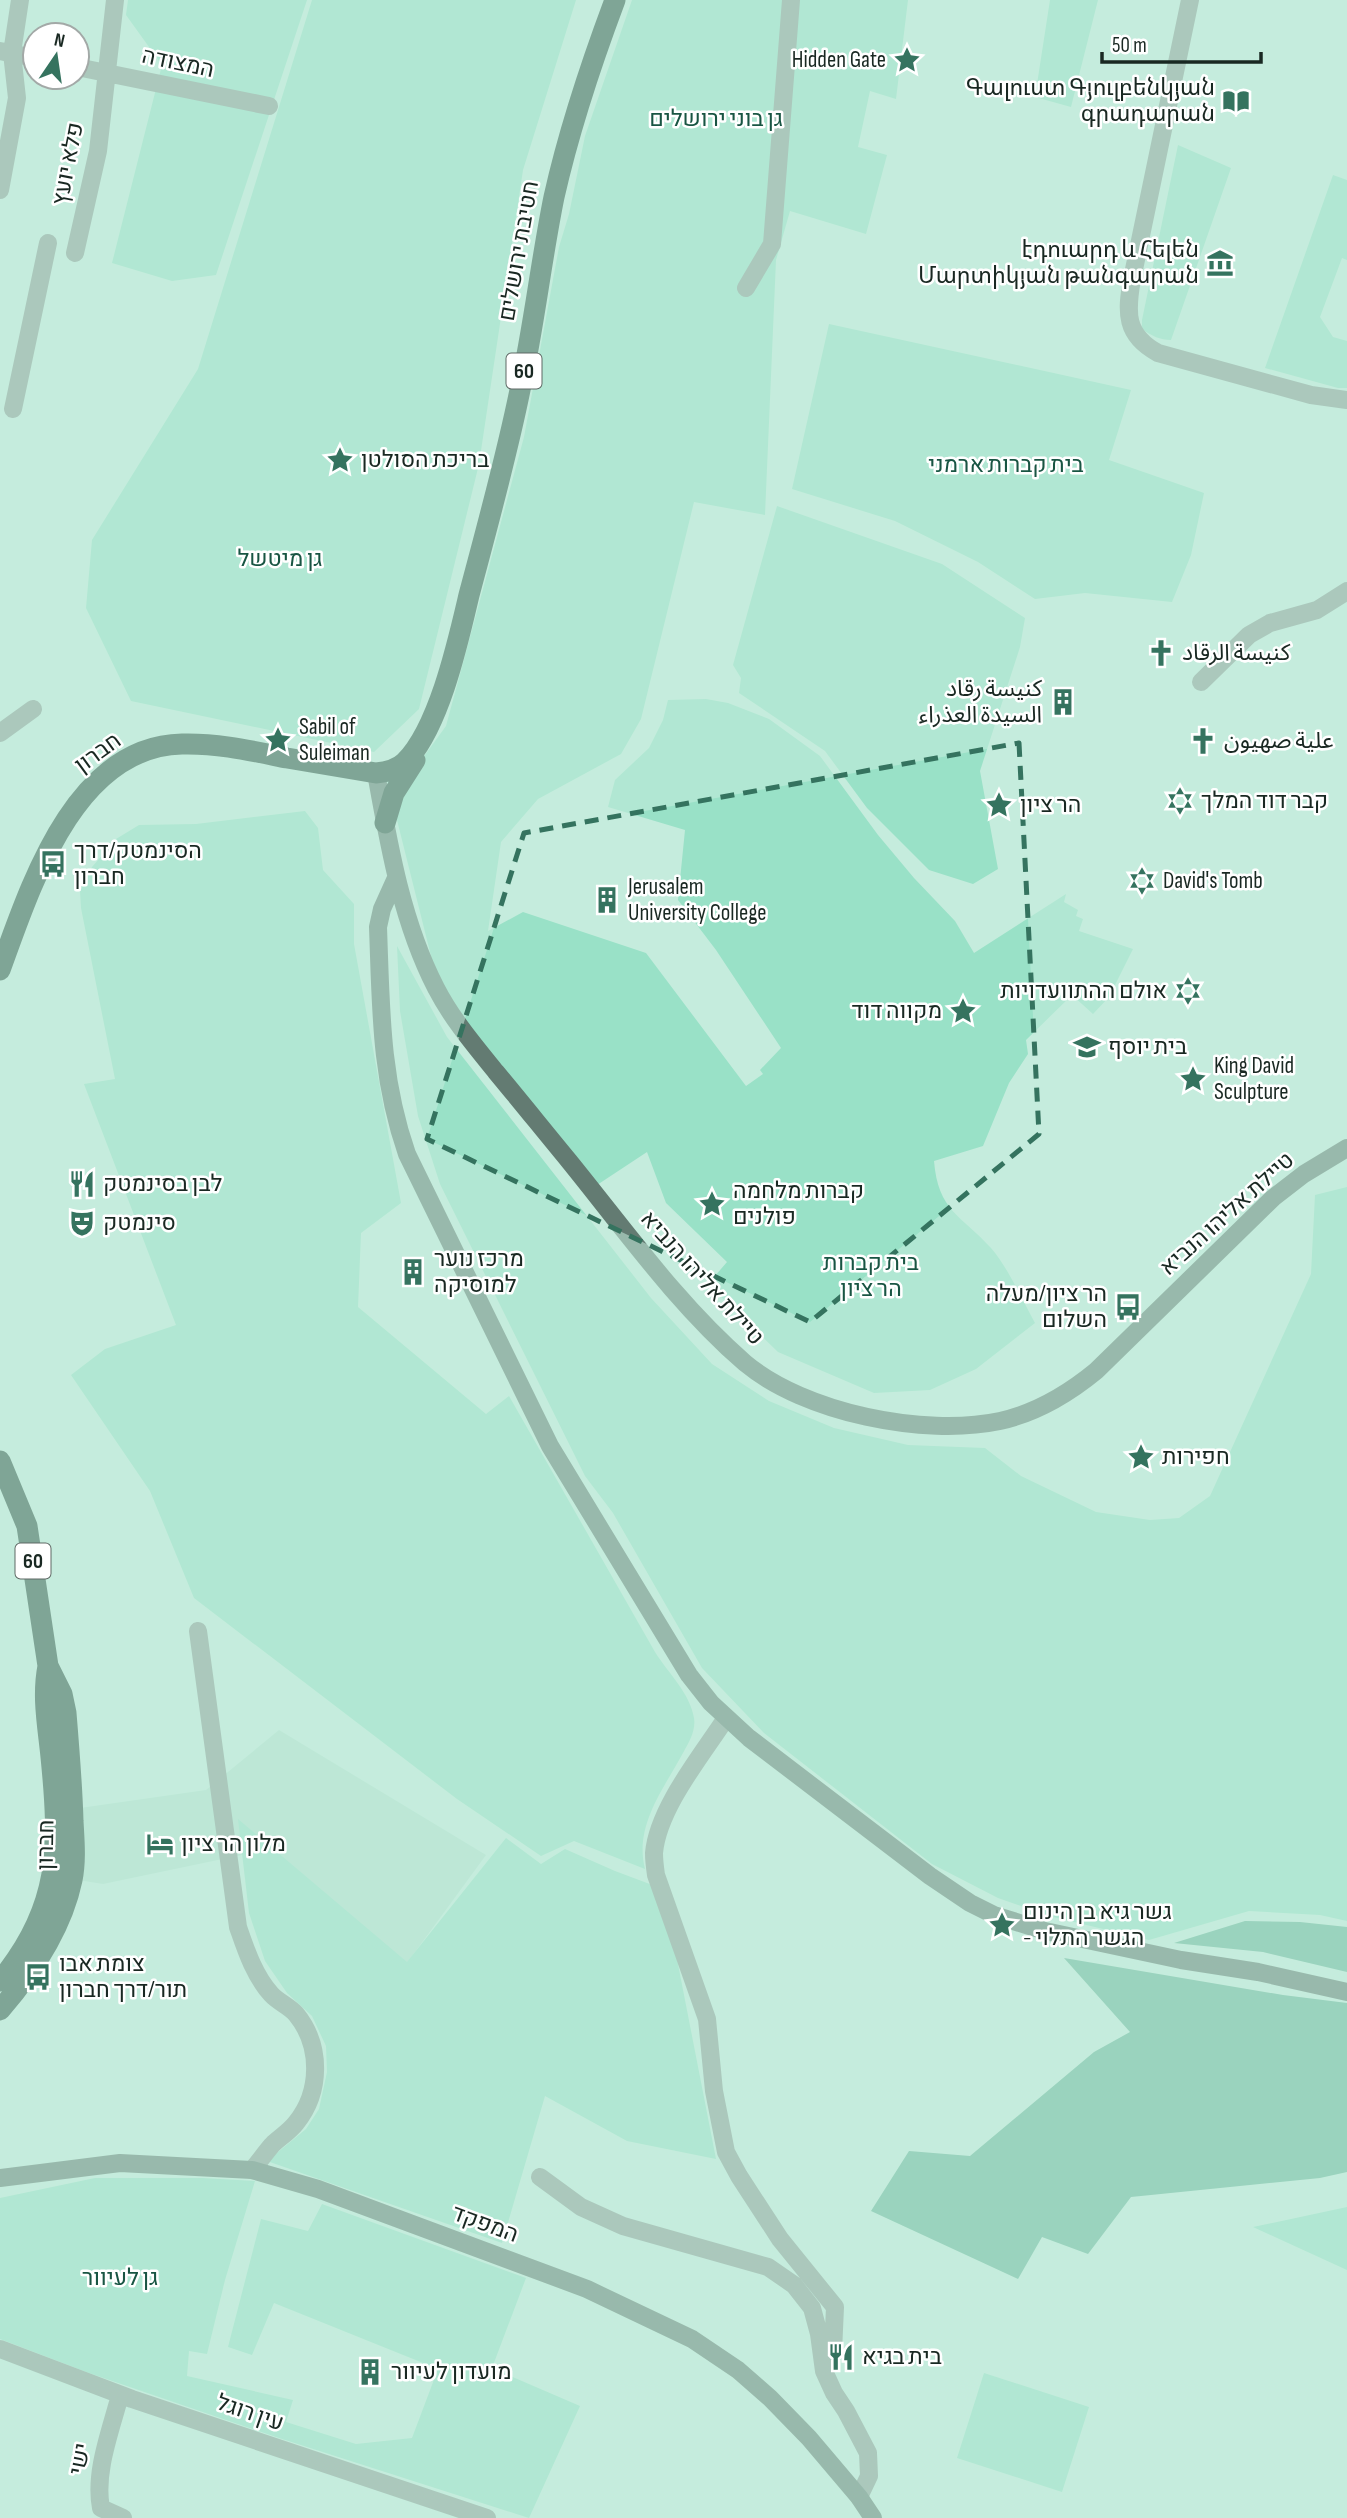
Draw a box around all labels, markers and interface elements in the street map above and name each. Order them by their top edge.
north arrow [21,21,91,91]
scale bar [1102,21,1261,65]
text: N [52,29,67,53]
text: 50 m [1112,33,1147,58]
street label: המצודה [139,42,217,84]
place icon: Hidden Gate [892,45,922,75]
place label: Hidden Gate [792,46,886,74]
place label: Գալուստ Գյուլբենկյան գրադարան [965,74,1215,128]
library icon: Գալուստ Գյուլբենկյան գրադարան [1221,86,1251,116]
park label: גן בוני ירושלים [649,105,783,133]
street label: פלא יועץ [46,120,90,208]
street label: חטיבת ירושלים [493,179,545,323]
place label: էդուարդ և Հելեն Մարտիկյան թանգարան [918,236,1199,290]
museum icon: էդուարդ և Հելեն Մարտիկյան թանգարան [1205,248,1235,278]
road number: 60 [506,354,542,388]
place icon: בריכת הסולטן [325,445,355,475]
place label: בריכת הסולטן [361,446,489,474]
park label: בית קברות ארמני [928,451,1084,479]
park label: גן מיטשל [238,545,322,573]
church icon: كنيسة الرقاد [1146,638,1176,668]
place label: كنيسة الرقاد [1182,639,1291,667]
place label: كنيسة رقاد السيدة العذراء [919,675,1043,729]
building icon: كنيسة رقاد السيدة العذراء [1048,687,1078,717]
place label: Sabil of Suleiman [299,713,370,767]
place icon: Sabil of Suleiman [263,725,293,755]
church icon: علية صهيون [1188,726,1218,756]
street label: חברון [69,727,127,779]
place label: علية صهيون [1224,727,1334,755]
synagogue icon: קבר דוד המלך [1165,786,1195,816]
place label: קבר דוד המלך [1201,787,1328,815]
place icon: הר ציון [984,790,1014,820]
place label: הר ציון [1020,791,1081,819]
place label: הסינמטק/דרך חברון [74,837,202,891]
bus stop icon: הסינמטק/דרך חברון [38,849,68,879]
synagogue icon: David's Tomb [1127,866,1157,896]
place label: David's Tomb [1163,867,1263,895]
place label: Jerusalem University College [627,873,766,927]
building icon: Jerusalem University College [592,885,622,915]
synagogue icon: אולם ההתוועדויות [1173,976,1203,1006]
place label: אולם ההתוועדויות [1000,977,1167,1005]
place icon: מקווה דוד [948,996,978,1026]
place label: מקווה דוד [852,997,942,1025]
school or university icon: בית יוסף [1072,1032,1102,1062]
place label: בית יוסף [1108,1033,1187,1061]
place label: King David Sculpture [1214,1052,1294,1106]
place icon: King David Sculpture [1178,1064,1208,1094]
street label: טיילת אליהו הנביא [1154,1146,1300,1282]
restaurant icon: לבן בסינמטק [67,1169,97,1199]
place label: לבן בסינמטק [103,1170,222,1198]
place label: קברות מלחמה פולנים [733,1177,864,1231]
place icon: קברות מלחמה פולנים [697,1189,727,1219]
street label: טיילת אליהו הנביא [634,1205,770,1351]
theatre icon: סינמטק [67,1208,97,1238]
place label: סינמטק [103,1209,176,1237]
place label: מרכז נוער למוסיקה [434,1245,524,1299]
park label: בית קברות הר ציון [823,1249,919,1303]
building icon: מרכז נוער למוסיקה [398,1257,428,1287]
place label: הר ציון/מעלה השלום [986,1280,1107,1334]
bus stop icon: הר ציון/מעלה השלום [1113,1292,1143,1322]
place icon: חפירות [1126,1442,1156,1472]
place label: חפירות [1162,1443,1230,1471]
road number: 60 [16,1544,50,1578]
street label: חברון [32,1819,60,1871]
hotel icon: מלון הר ציון [145,1829,175,1859]
place label: מלון הר ציון [181,1830,286,1858]
place label: גשר גיא בן הינום - הגשר התלוי [1023,1898,1172,1952]
place icon: גשר גיא בן הינום - הגשר התלוי [987,1910,1017,1940]
place label: צומת אבו תור/דרך חברון [59,1950,187,2004]
bus stop icon: צומת אבו תור/דרך חברון [23,1962,53,1992]
street label: המפקד [448,2199,522,2249]
park label: גן לעיוור [82,2264,158,2292]
restaurant icon: בית בגיא [826,2342,856,2372]
place label: בית בגיא [862,2343,942,2371]
building icon: מועדון לעיוור [355,2357,385,2387]
place label: מועדון לעיוור [391,2358,512,2386]
street label: עין רוגל [213,2388,287,2438]
street label: ישי [63,2441,97,2477]

